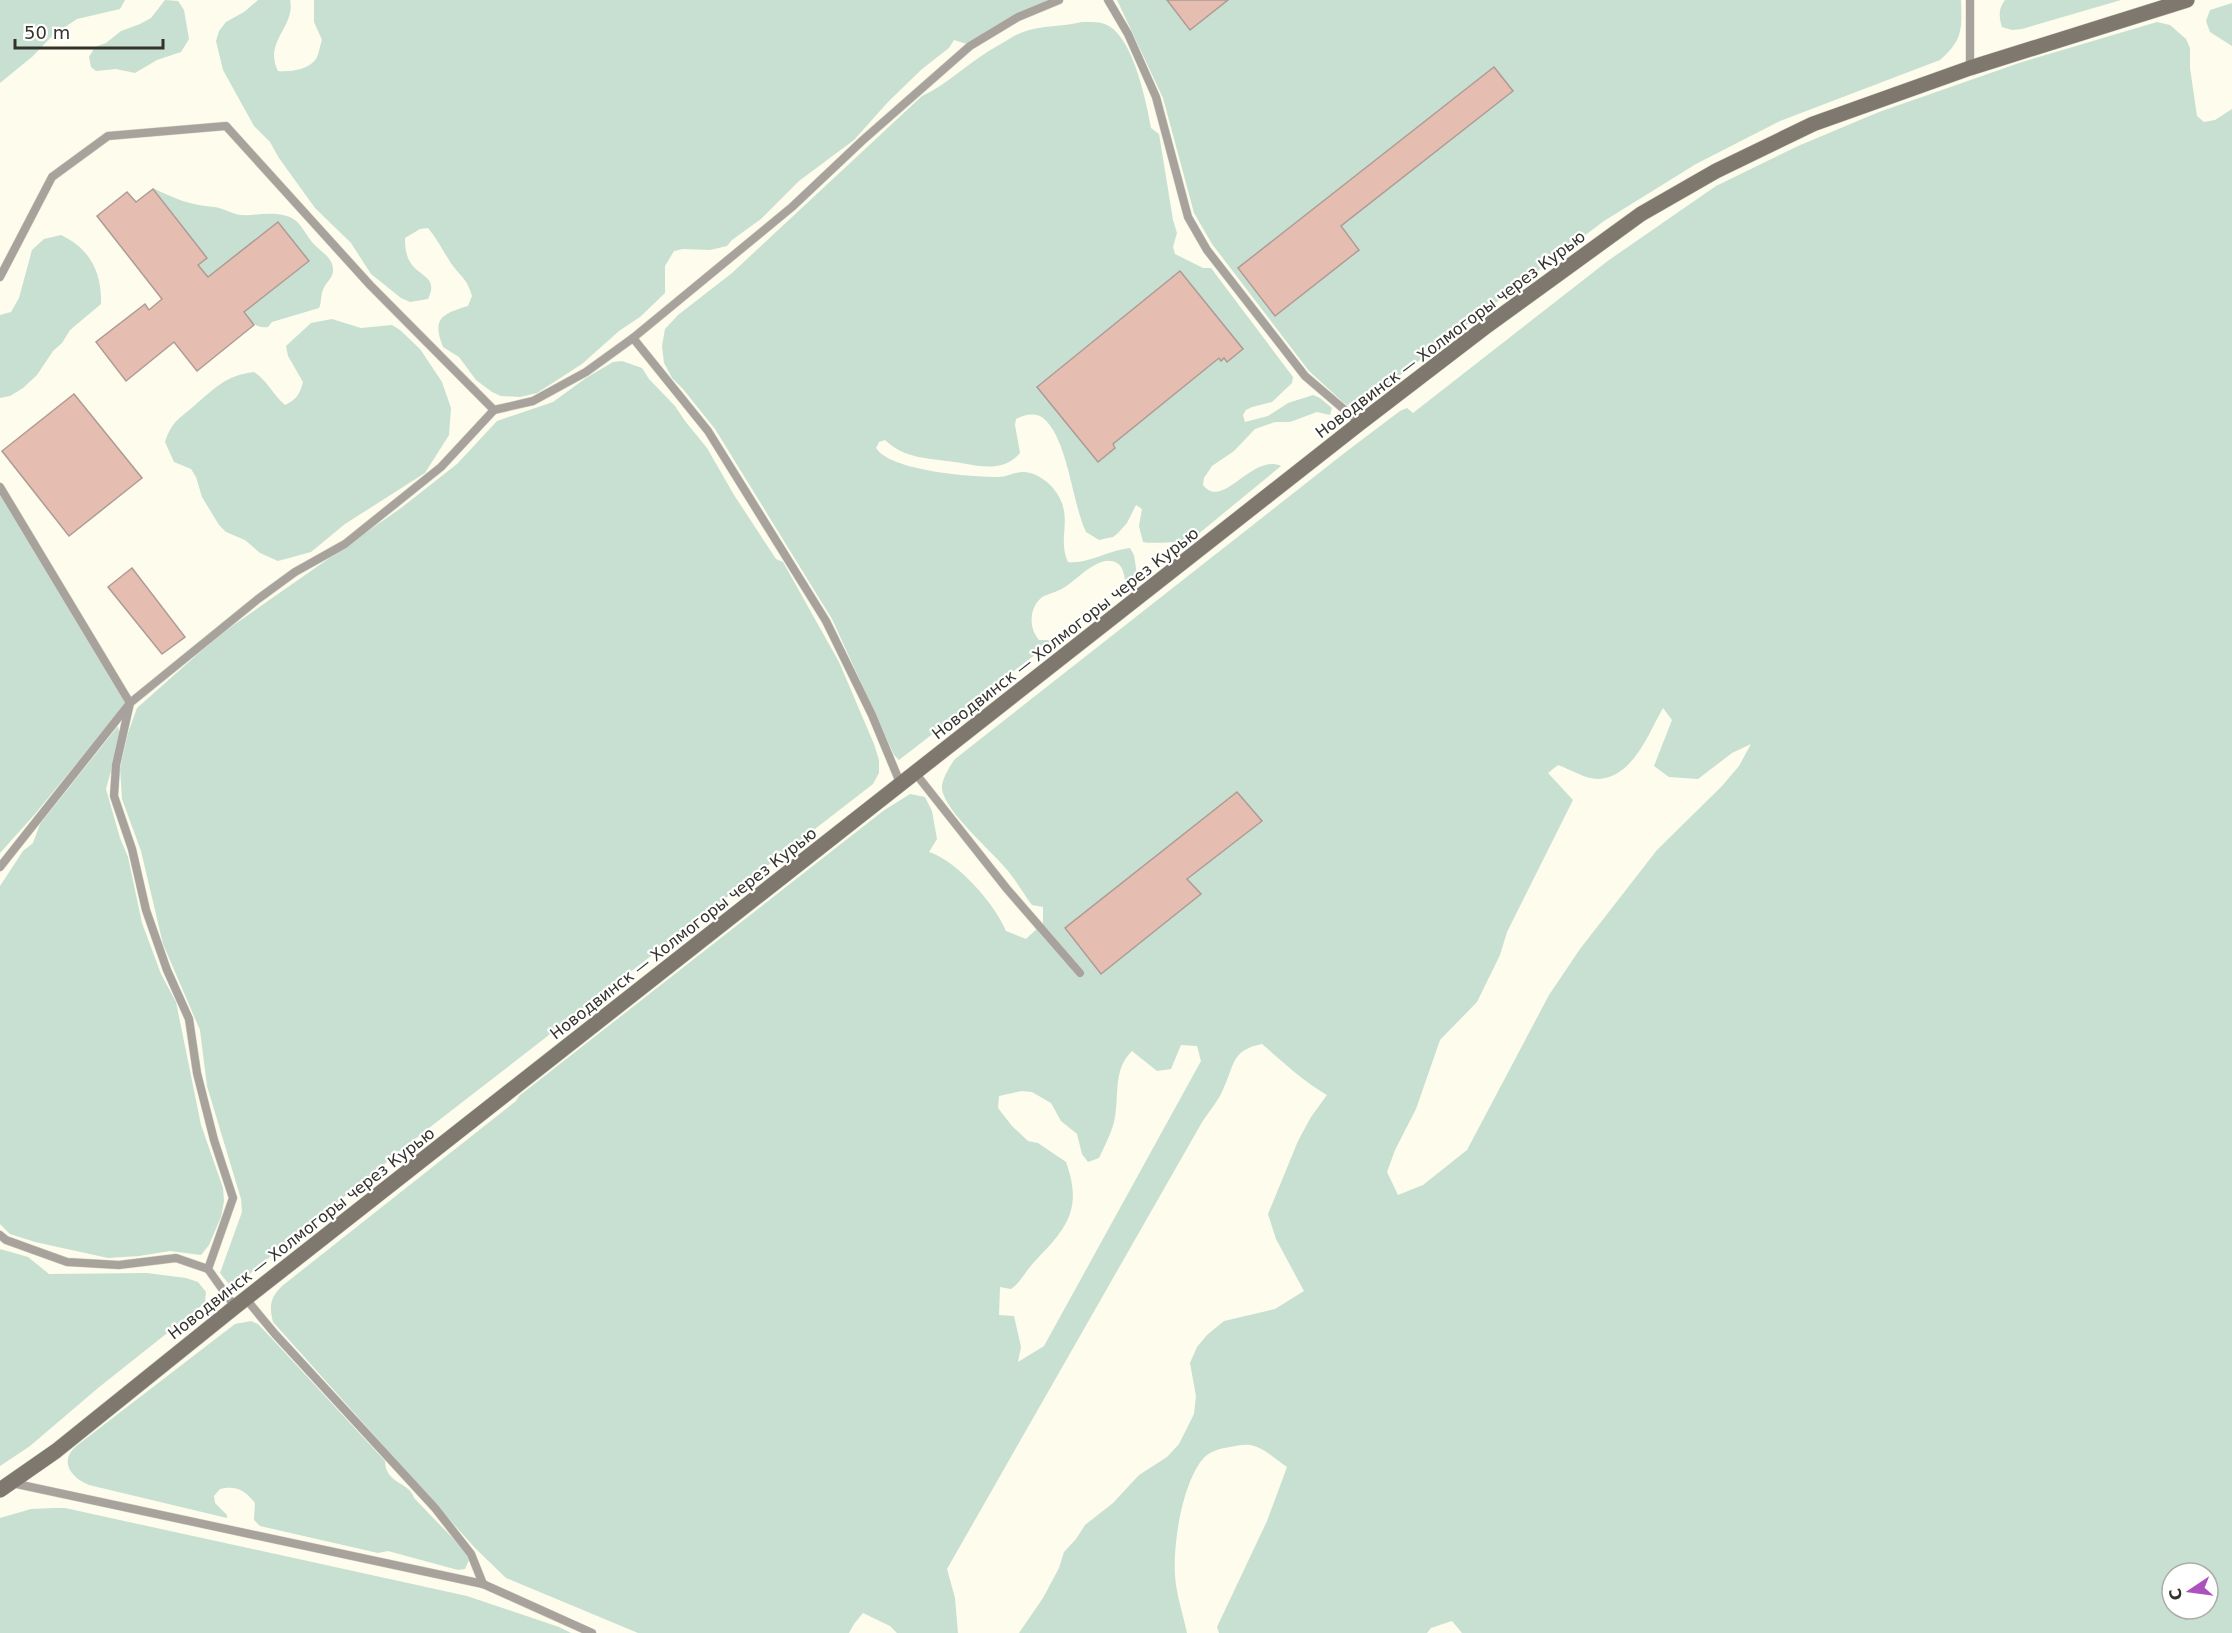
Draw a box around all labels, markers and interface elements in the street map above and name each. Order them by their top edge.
scale bar [15,12,164,50]
text: 50 m [24,22,70,43]
street label: Новодвинск — Холмогоры через Курью [1312,227,1589,442]
street label: Новодвинск — Холмогоры через Курью [928,523,1202,743]
street label: Новодвинск — Холмогоры через Курью [546,823,820,1043]
street label: Новодвинск — Холмогоры через Курью [164,1123,438,1343]
north arrow [2160,1561,2220,1621]
text: С [2165,1586,2186,1602]

